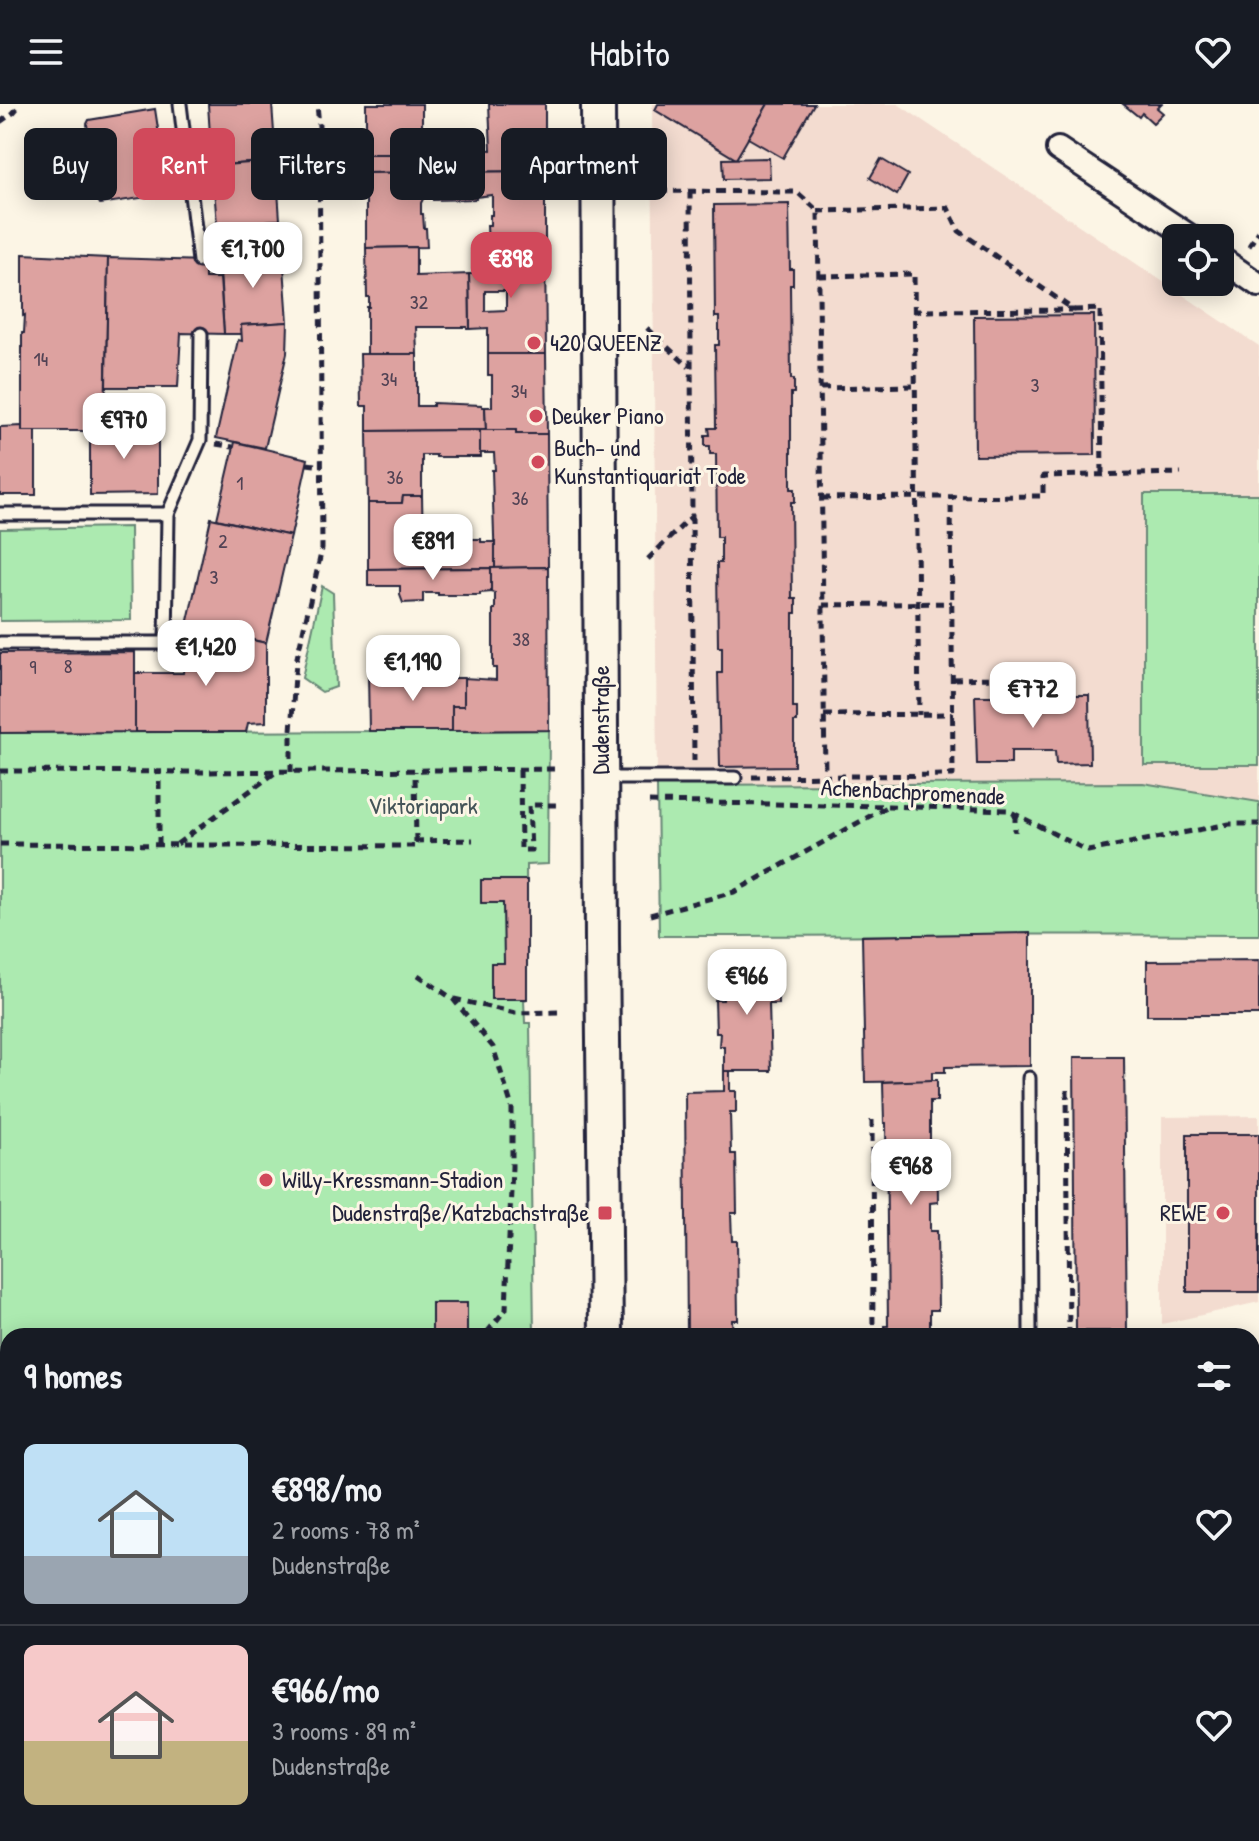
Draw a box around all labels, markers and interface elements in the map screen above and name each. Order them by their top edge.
text: Habito [589,28,670,77]
icon: menu [24,30,68,74]
icon: heart [1191,30,1235,74]
chip: Buy [24,128,117,200]
chip: Rent [133,128,235,200]
chip: Filters [251,128,374,200]
chip: New [390,128,485,200]
chip: Apartment [501,128,667,200]
pin: €1,700 [188,222,318,290]
map controls [1162,224,1234,296]
button: locate [1162,224,1234,296]
text: €1,700 [221,230,285,265]
pin: €898 [464,232,558,300]
text: €898 [489,240,533,275]
house number: 32 [410,288,429,315]
place label: 420 QUEENZ [550,326,662,358]
marker: 420 QUEENZ [525,334,543,352]
house number: 14 [34,345,48,372]
house number: 34 [381,365,397,392]
house number: 3 [1031,371,1040,398]
house number: 34 [511,377,527,404]
pin: €970 [77,393,171,461]
place label: Deuker Piano [552,399,664,431]
text: €970 [101,401,147,436]
marker: Deuker Piano [527,407,545,425]
place label: Buch- und Kunstantiquariat Tode [554,431,747,491]
marker: Buch- und Kunstantiquariat Tode [529,453,547,471]
house number: 36 [387,463,403,490]
house number: 1 [236,469,244,496]
house number: 36 [512,484,528,511]
pin: €891 [386,514,480,582]
text: €891 [412,522,454,557]
house number: 2 [218,527,228,554]
house number: 3 [210,563,219,590]
pin: €1,420 [141,620,271,688]
house number: 38 [512,625,530,652]
text: €1,420 [176,628,236,663]
pin: €1,190 [348,635,478,703]
text: €1,190 [384,643,442,678]
house number: 8 [64,652,72,679]
house number: 9 [29,653,37,680]
pin: €772 [986,662,1080,730]
street label: Dudenstraße [584,665,616,775]
text: €772 [1008,670,1058,705]
street label: Achenbachpromenade [820,770,1006,812]
park label: Viktoriapark [368,789,478,821]
pin: €966 [700,949,794,1017]
text: €966 [726,957,768,992]
pin: €968 [864,1139,958,1207]
text: €968 [889,1147,933,1182]
place label: Willy-Kressmann-Stadion [282,1163,503,1195]
marker: Willy-Kressmann-Stadion [257,1171,275,1189]
place label: Dudenstraße/Katzbachstraße [332,1196,589,1228]
place label: REWE [1160,1196,1207,1228]
marker: Dudenstraße/Katzbachstraße [596,1204,614,1222]
marker: REWE [1214,1204,1232,1222]
text: 9 homes [24,1353,122,1399]
icon: filters [1192,1354,1236,1398]
text: €898/mo [272,1466,381,1512]
icon: home [88,1476,184,1572]
icon: heart [1192,1502,1236,1546]
text: 2 rooms · 78 m² [272,1512,420,1547]
text: Dudenstraße [272,1547,390,1582]
text: €966/mo [272,1667,379,1713]
icon: home [88,1677,184,1773]
icon: heart [1192,1703,1236,1747]
text: 3 rooms · 89 m² [272,1713,416,1748]
text: Dudenstraße [272,1748,390,1783]

